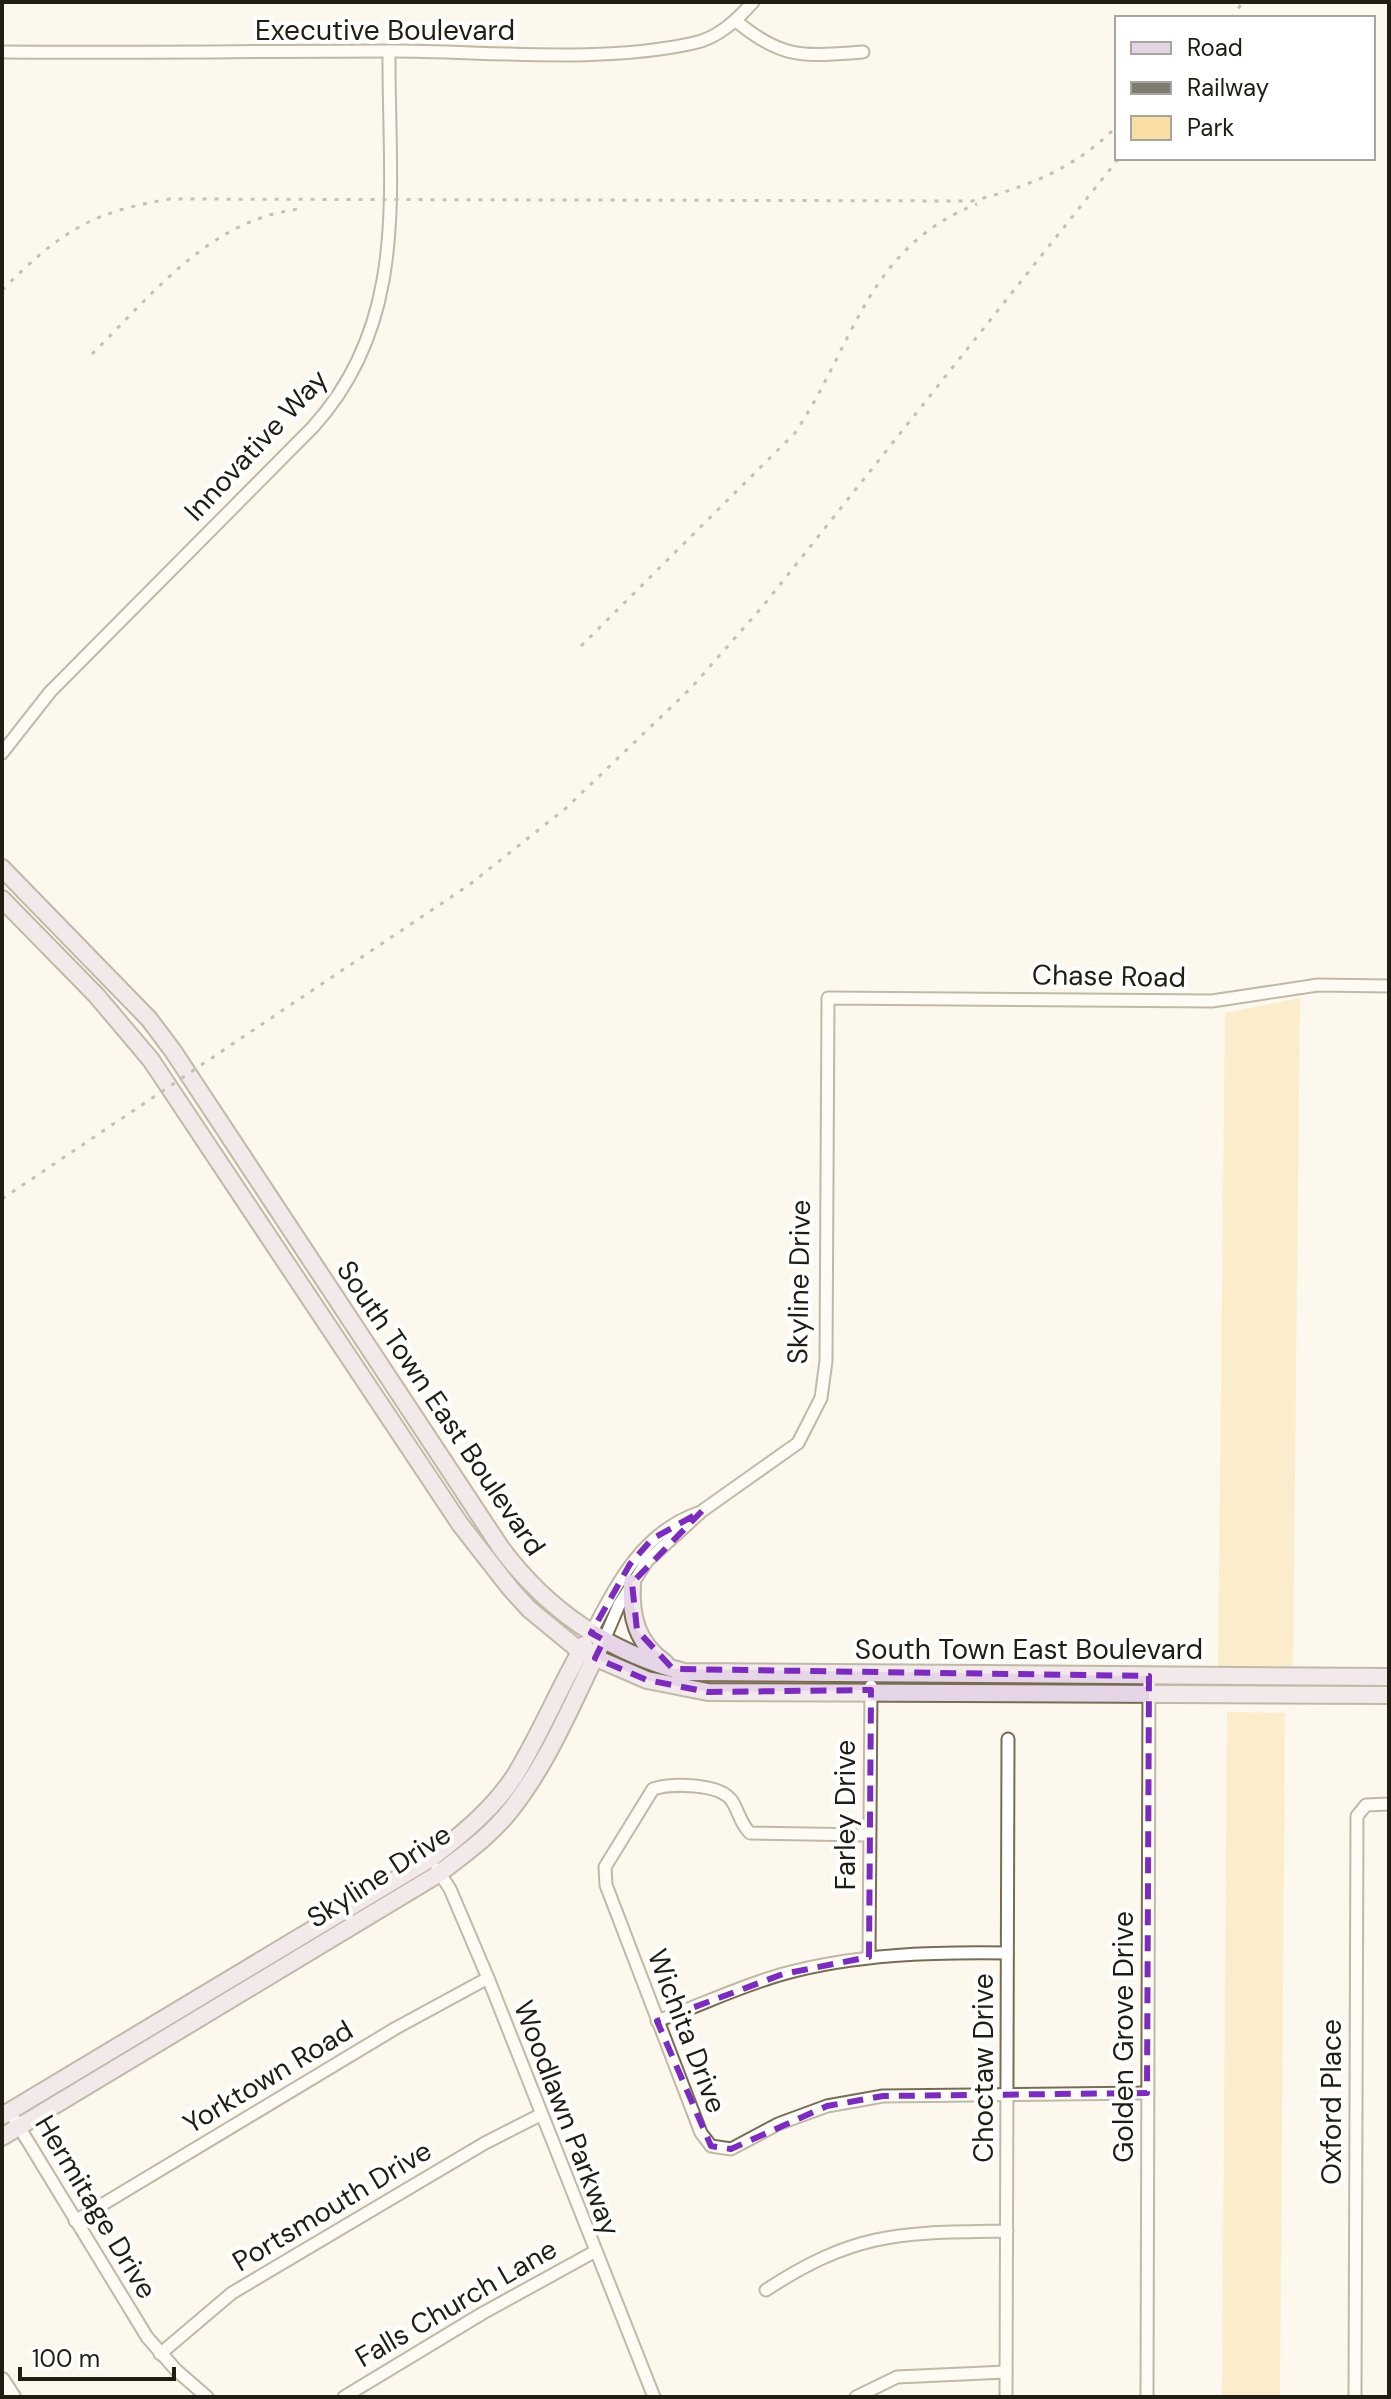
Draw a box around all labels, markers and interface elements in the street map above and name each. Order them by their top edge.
street label: Executive Boulevard [255,12,515,49]
legend [1115,16,1375,160]
text: Road [1187,32,1243,63]
text: Railway [1187,72,1269,103]
text: Park [1187,112,1234,143]
street label: Innovative Way [176,361,336,529]
street label: Chase Road [1032,956,1186,996]
street label: Skyline Drive [779,1199,819,1365]
street label: South Town East Boulevard [328,1253,554,1563]
street label: South Town East Boulevard [855,1631,1203,1668]
street label: Farley Drive [827,1740,864,1890]
street label: Skyline Drive [300,1816,458,1936]
street label: Golden Grove Drive [1105,1911,1142,2163]
street label: Wichita Drive [639,1944,735,2118]
street label: Choctaw Drive [965,1973,1002,2163]
street label: Woodlawn Parkway [505,1995,629,2241]
street label: Yorktown Road [176,2012,360,2142]
street label: Oxford Place [1313,2019,1350,2185]
street label: Hermitage Drive [27,2108,165,2306]
street label: Portsmouth Drive [226,2132,438,2280]
street label: Falls Church Lane [349,2230,563,2376]
scale bar [20,2331,174,2381]
text: 100 m [32,2343,100,2374]

